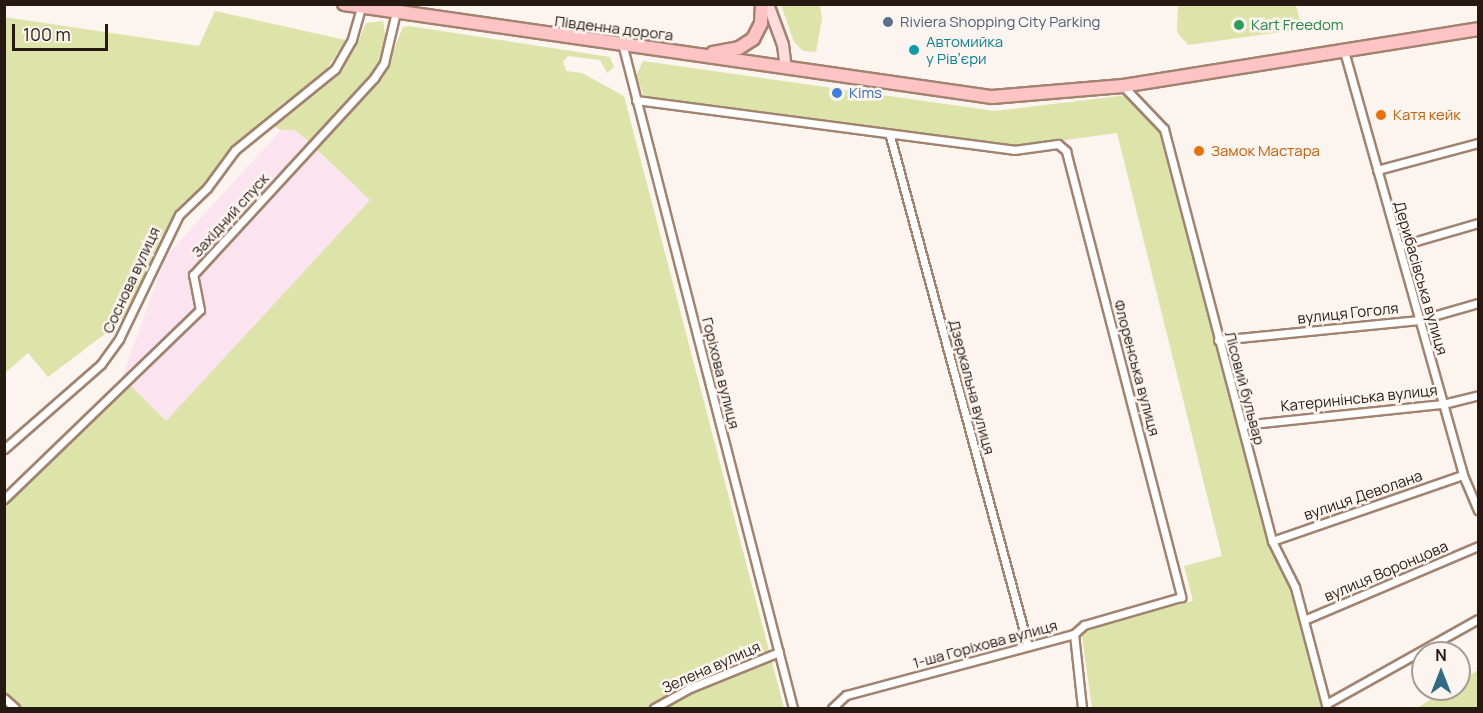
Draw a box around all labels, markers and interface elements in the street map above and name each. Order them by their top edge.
scale bar [15,12,111,50]
street label: Південна дорога [554,12,674,44]
place label: Riviera Shopping City Parking [900,13,1100,31]
marker: Riviera Shopping City Parking [881,15,895,29]
place label: Kart Freedom [1251,16,1343,34]
marker: Kart Freedom [1232,18,1246,32]
text: 100 m [23,22,71,46]
place label: Автомийка у Рівʼєри [926,32,1003,67]
marker: Автомийка у Рівʼєри [907,43,921,57]
place label: Kims [849,84,882,102]
marker: Kims [830,86,844,100]
place label: Катя кейк [1393,106,1461,124]
marker: Катя кейк [1374,108,1388,122]
place label: Замок Мастара [1211,142,1320,160]
marker: Замок Мастара [1192,144,1206,158]
street label: Західний спуск [188,169,272,261]
street label: Дерибасівська вулиця [1390,199,1452,357]
street label: Соснова вулиця [98,224,164,336]
street label: Флоренська вулиця [1110,298,1164,438]
street label: вулиця Гоголя [1297,299,1399,327]
street label: Горіхова вулиця [698,315,744,431]
street label: Дзеркальна вулиця [945,318,999,456]
street label: Лісовий бульвар [1221,329,1269,447]
street label: Катеринінська вулиця [1280,381,1438,415]
street label: вулиця Деволана [1301,466,1425,524]
street label: вулиця Воронцова [1321,537,1451,605]
street label: 1-ша Горіхова вулиця [911,616,1059,672]
street label: Зелена вулиця [659,637,763,697]
north arrow [1411,641,1471,701]
text: N [1435,644,1447,666]

